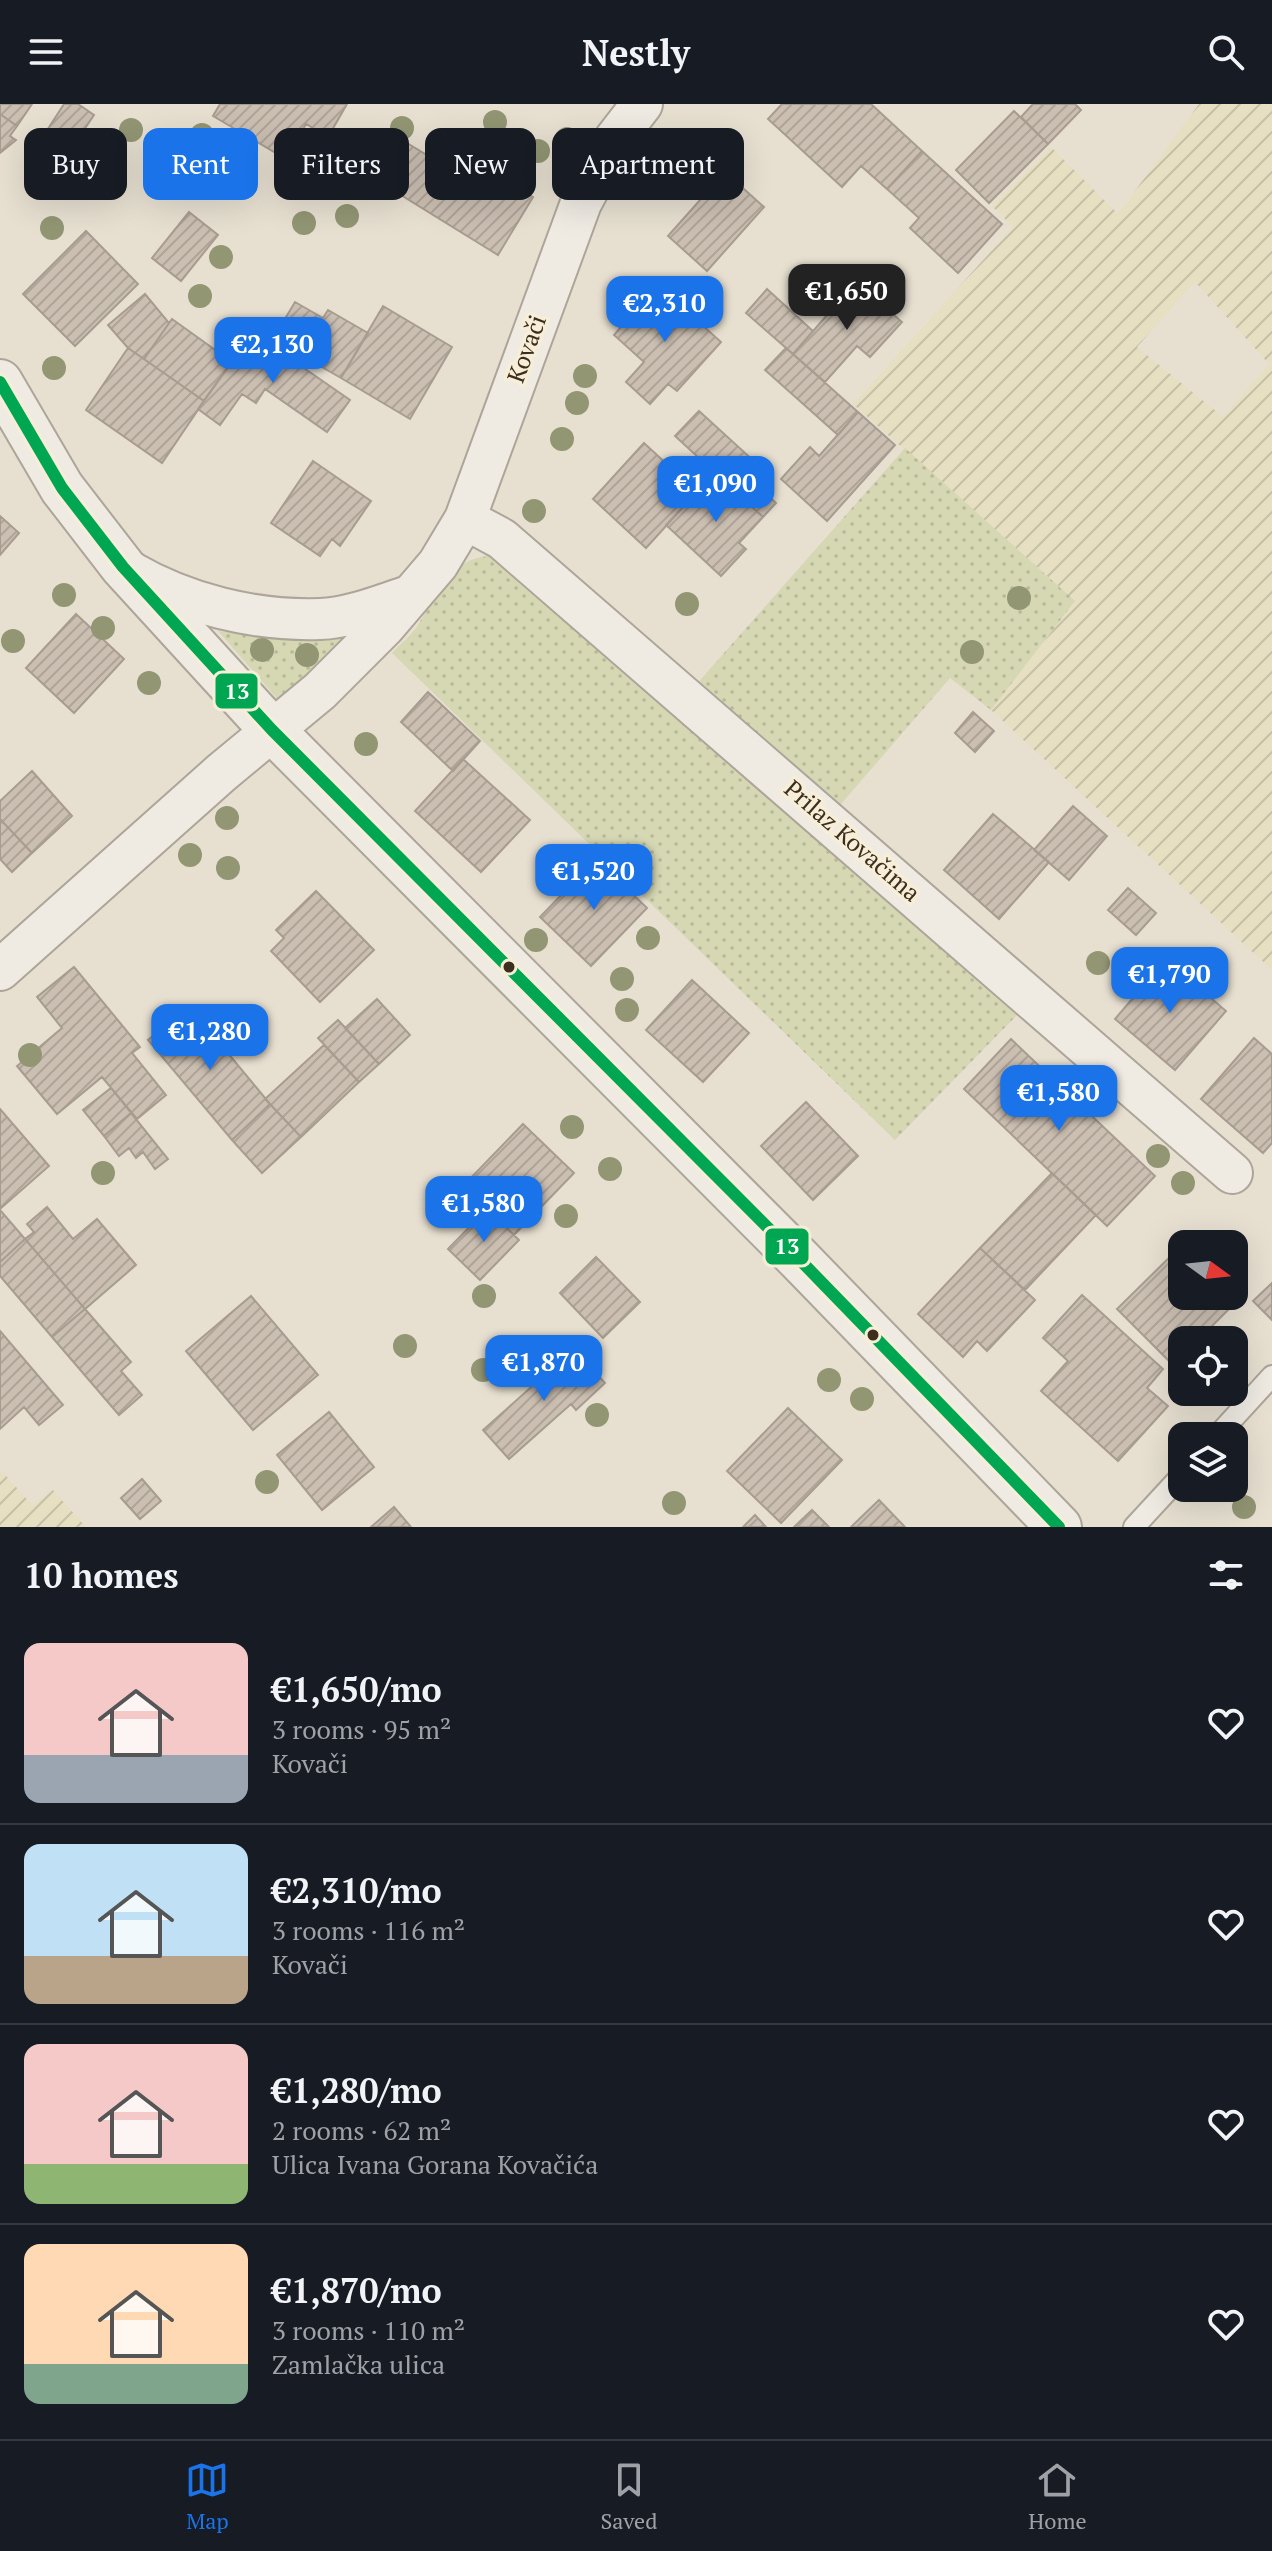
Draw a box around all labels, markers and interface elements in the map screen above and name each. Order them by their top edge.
text: Nestly [582,29,690,76]
icon: menu [24,30,68,74]
icon: search [1204,30,1248,74]
chip: Buy [24,128,127,200]
chip: Rent [143,128,258,200]
chip: Filters [274,128,409,200]
chip: New [425,128,536,200]
chip: Apartment [552,128,744,200]
pin: €1,650 [782,264,912,332]
text: €1,650 [806,273,888,307]
pin: €2,310 [600,276,730,344]
text: €2,310 [624,285,706,319]
street label: Kovači [499,310,553,387]
pin: €2,130 [208,317,338,385]
text: €2,130 [232,326,314,360]
pin: €1,090 [651,456,781,524]
text: €1,090 [675,465,757,499]
line badge: 13 [214,672,259,710]
text: 13 [225,676,249,705]
street label: Prilaz Kovačima [778,772,927,908]
pin: €1,520 [529,844,659,912]
text: €1,520 [553,853,635,887]
pin: €1,790 [1105,947,1235,1015]
text: €1,790 [1129,956,1211,990]
unlabelled marker [501,959,517,975]
pin: €1,280 [145,1004,275,1072]
text: €1,280 [169,1013,251,1047]
pin: €1,580 [994,1065,1124,1133]
text: €1,580 [1018,1074,1100,1108]
pin: €1,580 [419,1176,549,1244]
text: €1,580 [443,1185,525,1219]
line badge: 13 [764,1227,810,1266]
north arrow [1168,1230,1248,1310]
map controls [1168,1230,1248,1502]
text: 13 [775,1231,799,1260]
button: locate [1168,1326,1248,1406]
unlabelled marker [865,1327,881,1343]
pin: €1,870 [479,1335,609,1403]
text: €1,870 [503,1344,585,1378]
button: layers [1168,1422,1248,1502]
text: 10 homes [24,1553,179,1598]
icon: filters [1204,1553,1248,1597]
text: €1,650/mo [272,1667,442,1712]
icon: home [88,1675,184,1771]
icon: heart [1204,1701,1248,1745]
text: 3 rooms · 95 m² [272,1712,451,1746]
text: Kovači [272,1746,348,1780]
text: €2,310/mo [272,1868,442,1913]
icon: home [88,1876,184,1972]
icon: heart [1204,1902,1248,1946]
text: 3 rooms · 116 m² [272,1913,465,1947]
text: Kovači [272,1947,348,1981]
text: €1,280/mo [272,2068,442,2113]
icon: home [88,2076,184,2172]
icon: heart [1204,2102,1248,2146]
text: 2 rooms · 62 m² [272,2113,451,2147]
text: Ulica Ivana Gorana Kovačića [272,2147,598,2181]
text: €1,870/mo [272,2268,442,2313]
icon: home [88,2276,184,2372]
icon: heart [1204,2302,1248,2346]
text: 3 rooms · 110 m² [272,2313,465,2347]
text: Zamlačka ulica [272,2347,445,2381]
tab: Map [185,2458,229,2535]
tab: Saved [600,2458,657,2535]
tab: Home [1028,2458,1087,2535]

